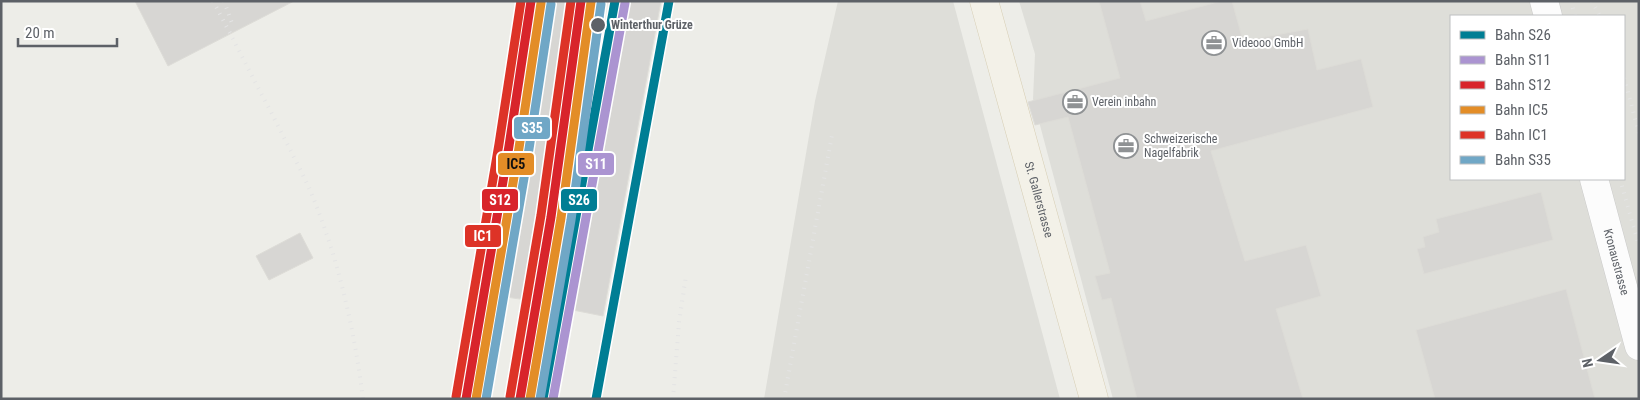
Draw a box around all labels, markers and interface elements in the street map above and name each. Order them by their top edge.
scale bar [18,15,116,47]
legend [1450,15,1625,180]
marker: Winterthur Grüze [589,16,607,34]
place label: Winterthur Grüze [611,18,693,32]
text: 20 m [25,24,55,42]
text: Bahn S26 [1495,26,1551,44]
office icon: Videooo GmbH [1201,30,1227,56]
place label: Videooo GmbH [1232,36,1303,50]
text: Bahn S11 [1495,51,1551,69]
text: Bahn S12 [1495,76,1551,94]
office icon: Verein inbahn [1062,89,1088,115]
place label: Verein inbahn [1092,95,1157,109]
text: Bahn IC5 [1495,101,1548,119]
line badge: S35 [513,116,551,140]
text: S35 [521,120,543,136]
text: Bahn IC1 [1495,126,1548,144]
place label: Schweizerische Nagelfabrik [1144,132,1218,160]
office icon: Schweizerische Nagelfabrik [1113,133,1139,159]
text: Bahn S35 [1495,151,1551,169]
line badge: IC5 [497,152,535,176]
line badge: S11 [577,152,615,176]
text: IC5 [507,156,525,172]
text: S11 [585,156,607,172]
street label: St. Gallerstrasse [1022,160,1056,239]
line badge: S12 [481,188,519,212]
line badge: S26 [560,188,598,212]
text: S12 [489,192,511,208]
text: S26 [568,192,590,208]
line badge: IC1 [464,224,502,248]
street label: Kronaustrasse [1601,227,1632,297]
text: IC1 [474,228,492,244]
north arrow [1575,335,1625,385]
text: N [1579,357,1596,369]

